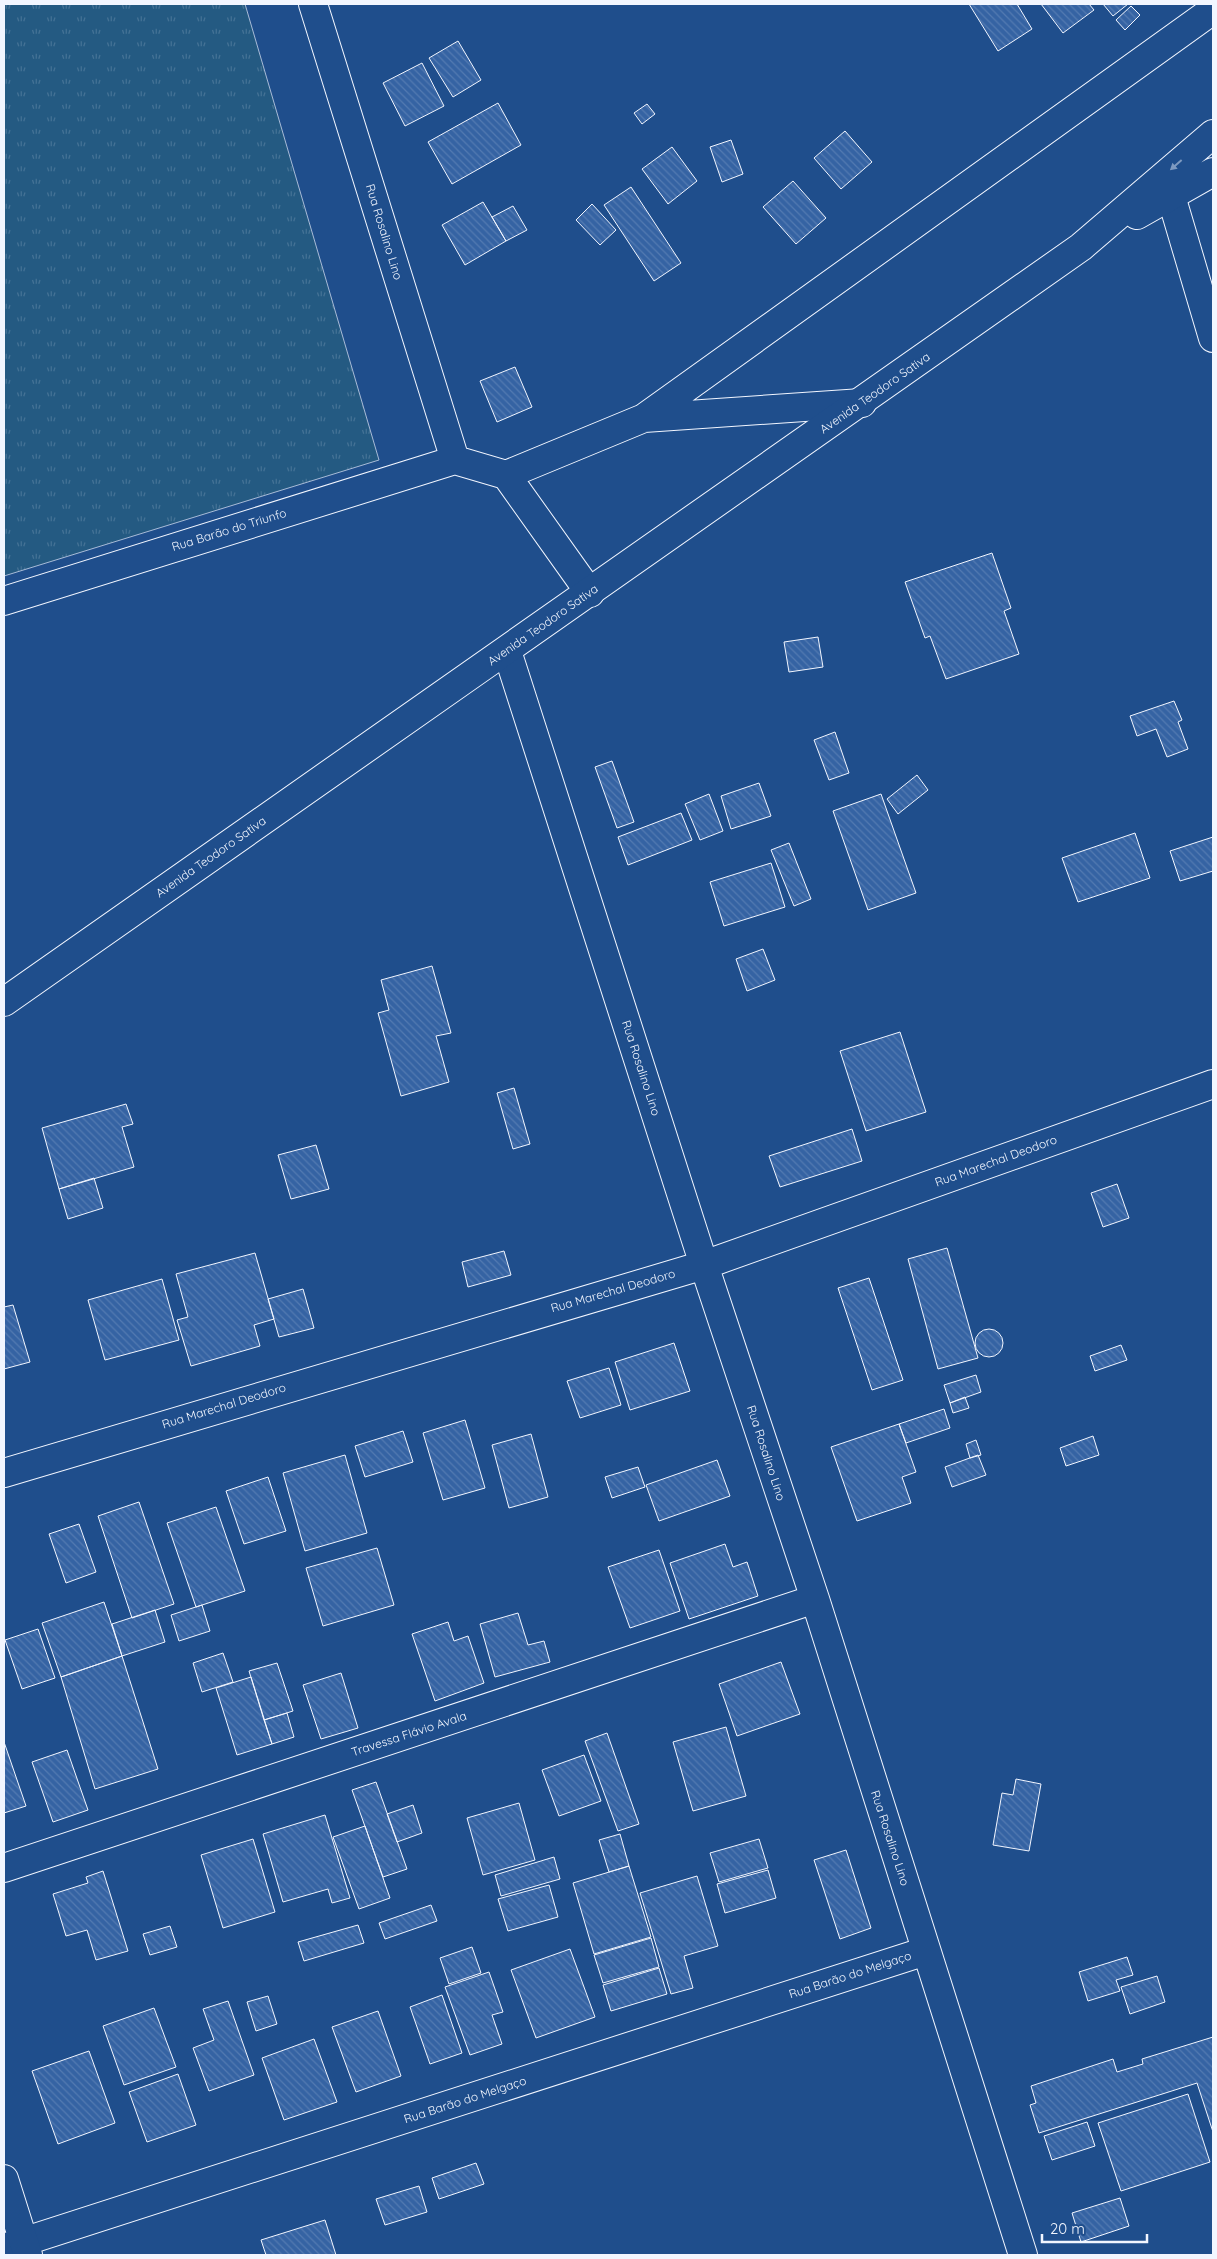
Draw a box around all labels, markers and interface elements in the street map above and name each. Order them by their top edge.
one-way arrow [1170,160,1183,171]
street label: Rua Rosalino Lino [363,182,406,282]
street label: Avenida Teodoro Sativa [817,349,933,436]
street label: Rua Barão do Triunfo [170,505,288,554]
street label: Avenida Teodoro Sativa [485,581,601,668]
street label: Avenida Teodoro Sativa [153,813,269,900]
street label: Rua Rosalino Lino [619,1018,664,1117]
street label: Rua Marechal Deodoro [933,1131,1059,1190]
street label: Rua Marechal Deodoro [549,1266,677,1315]
street label: Rua Marechal Deodoro [160,1380,288,1432]
street label: Rua Rosalino Lino [744,1403,789,1502]
street label: Travessa Flávio Avala [349,1708,468,1759]
street label: Rua Rosalino Lino [868,1788,913,1887]
street label: Rua Barão do Melgaço [787,1948,913,2001]
street label: Rua Barão do Melgaço [402,2073,528,2126]
scale bar [1042,2212,1147,2244]
text: 20 m [1050,2219,1085,2238]

